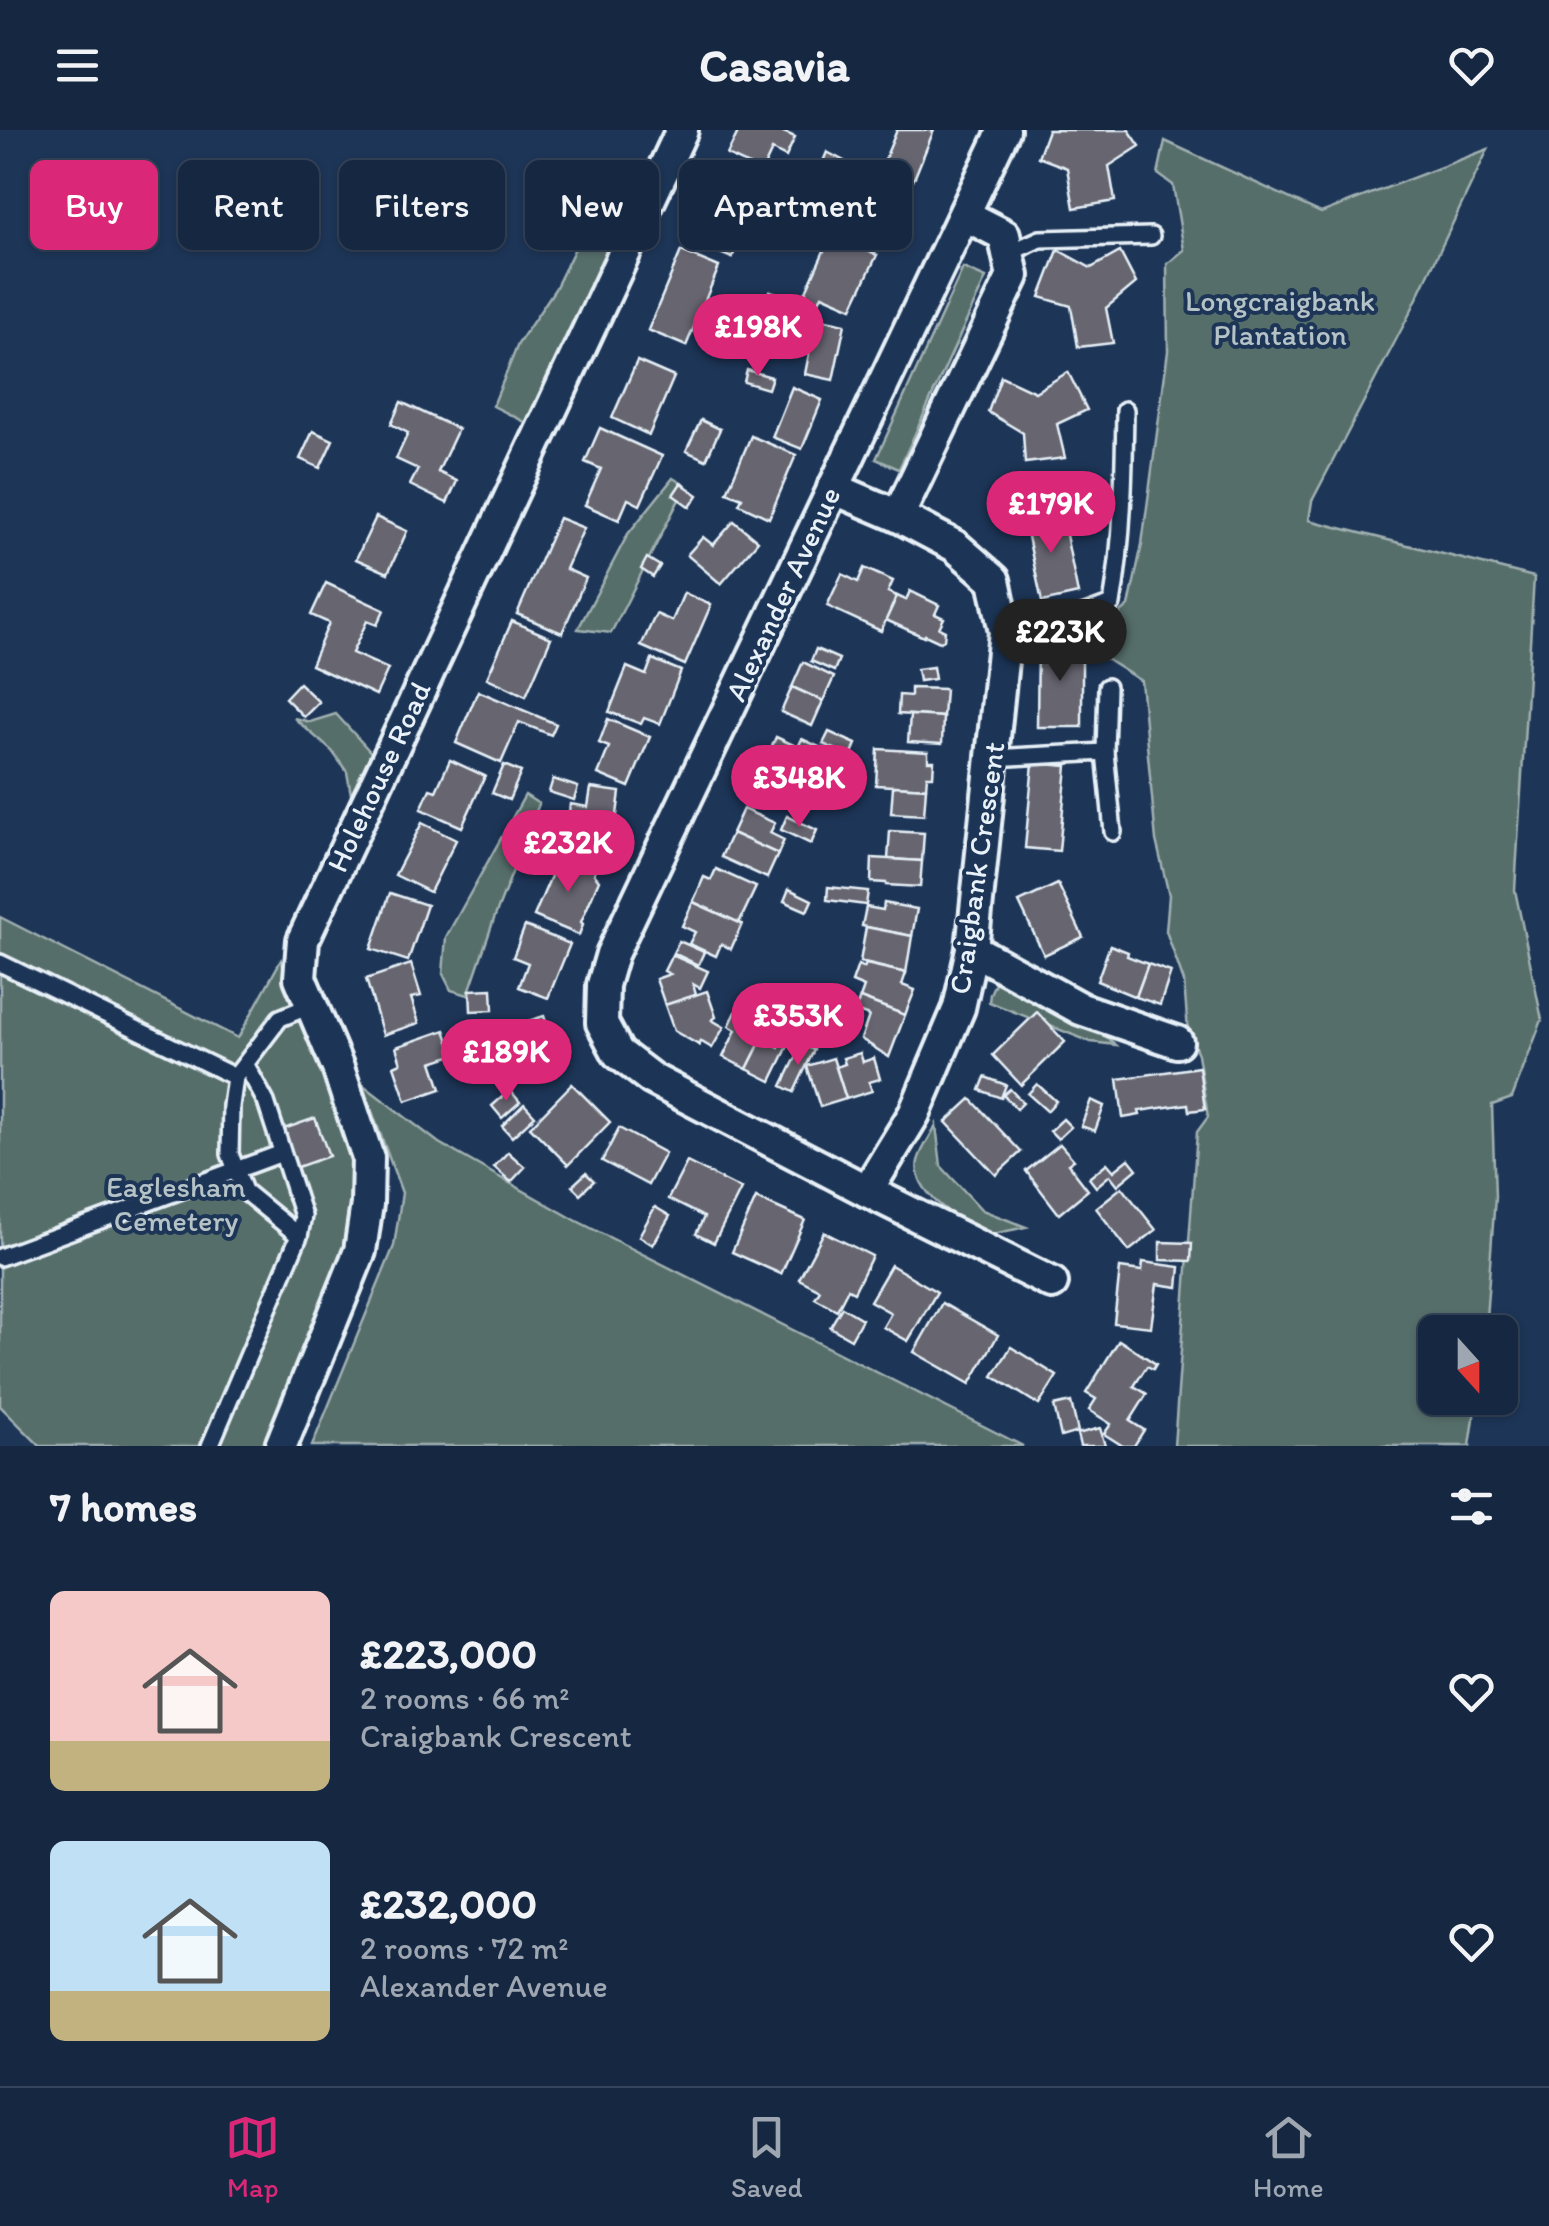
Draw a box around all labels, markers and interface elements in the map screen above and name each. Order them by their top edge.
icon: menu [50,38,105,93]
text: Casavia [699,38,850,92]
icon: heart [1444,38,1499,93]
chip: Buy [30,160,158,250]
chip: Rent [178,160,319,250]
chip: Filters [339,160,505,250]
chip: New [525,160,659,250]
chip: Apartment [679,160,912,250]
park label: Longcraigbank Plantation [1185,282,1375,353]
pin: £198K [688,294,828,379]
text: £198K [715,307,801,345]
pin: £179K [981,471,1121,556]
street label: Alexander Avenue [717,481,848,707]
text: £179K [1008,484,1094,522]
pin: £223K [990,599,1130,684]
text: £223K [1016,612,1104,650]
street label: Holehouse Road [318,675,439,878]
street label: Craigbank Crescent [940,739,1013,997]
pin: £348K [729,745,869,830]
text: £348K [753,758,845,796]
pin: £232K [498,810,638,895]
text: £232K [524,823,612,861]
pin: £353K [728,983,868,1068]
text: £353K [753,996,843,1034]
pin: £189K [436,1019,576,1104]
text: £189K [463,1032,549,1070]
park label: Eaglesham Cemetery [106,1168,246,1239]
north arrow [1418,1315,1518,1415]
map controls [1418,1315,1518,1415]
icon: filters [1444,1479,1499,1534]
text: 7 homes [50,1481,197,1532]
text: £223,000 [360,1628,537,1679]
icon: home [130,1631,250,1751]
icon: heart [1444,1664,1499,1719]
text: 2 rooms · 66 m² [360,1679,570,1717]
text: Craigbank Crescent [360,1717,632,1755]
text: £232,000 [360,1878,537,1929]
icon: home [130,1881,250,2001]
icon: heart [1444,1914,1499,1969]
text: 2 rooms · 72 m² [360,1929,568,1967]
text: Alexander Avenue [360,1967,608,2005]
tab: Map [225,2110,280,2204]
tab: Saved [731,2110,802,2204]
tab: Home [1253,2110,1324,2204]

